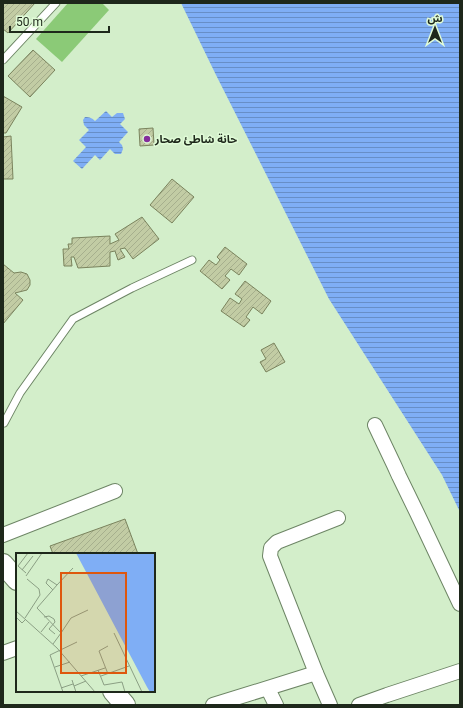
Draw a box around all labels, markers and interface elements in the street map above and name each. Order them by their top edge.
scale bar [10,8,109,34]
north arrow [415,8,455,48]
text: ش [427,12,443,25]
text: 50 m [16,15,43,29]
place label: حانة شاطئ صحار [154,133,237,146]
marker: حانة شاطئ صحار [142,134,152,144]
inset map [16,553,155,692]

